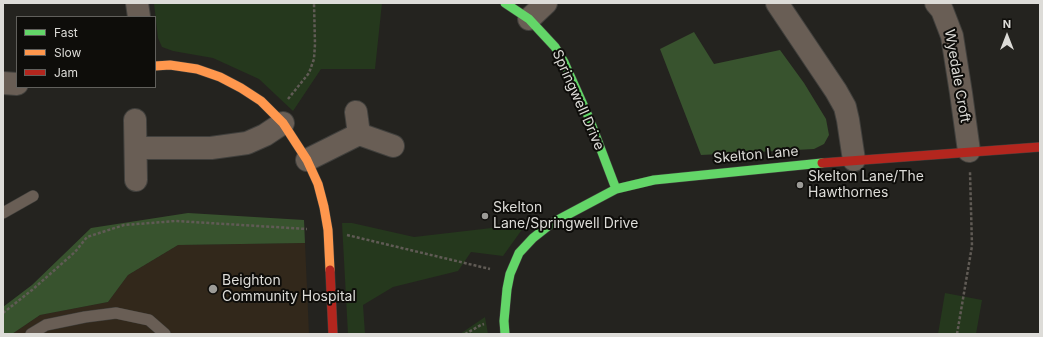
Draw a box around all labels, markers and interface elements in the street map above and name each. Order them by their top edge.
legend [16,16,156,88]
north arrow [987,16,1027,56]
text: N [1003,17,1011,31]
text: Fast [54,25,78,40]
street label: Wyedale Croft [941,28,973,124]
text: Slow [54,45,81,60]
street label: Springwell Drive [548,47,608,153]
text: Jam [54,65,78,80]
street label: Skelton Lane [713,143,799,167]
place label: Skelton Lane/The Hawthornes [808,169,924,202]
marker: Skelton Lane/The Hawthornes [795,180,805,190]
place label: Skelton Lane/Springwell Drive [493,200,638,232]
marker: Skelton Lane/Springwell Drive [480,211,490,221]
place label: Beighton Community Hospital [222,273,356,306]
marker: Beighton Community Hospital [207,283,219,295]

